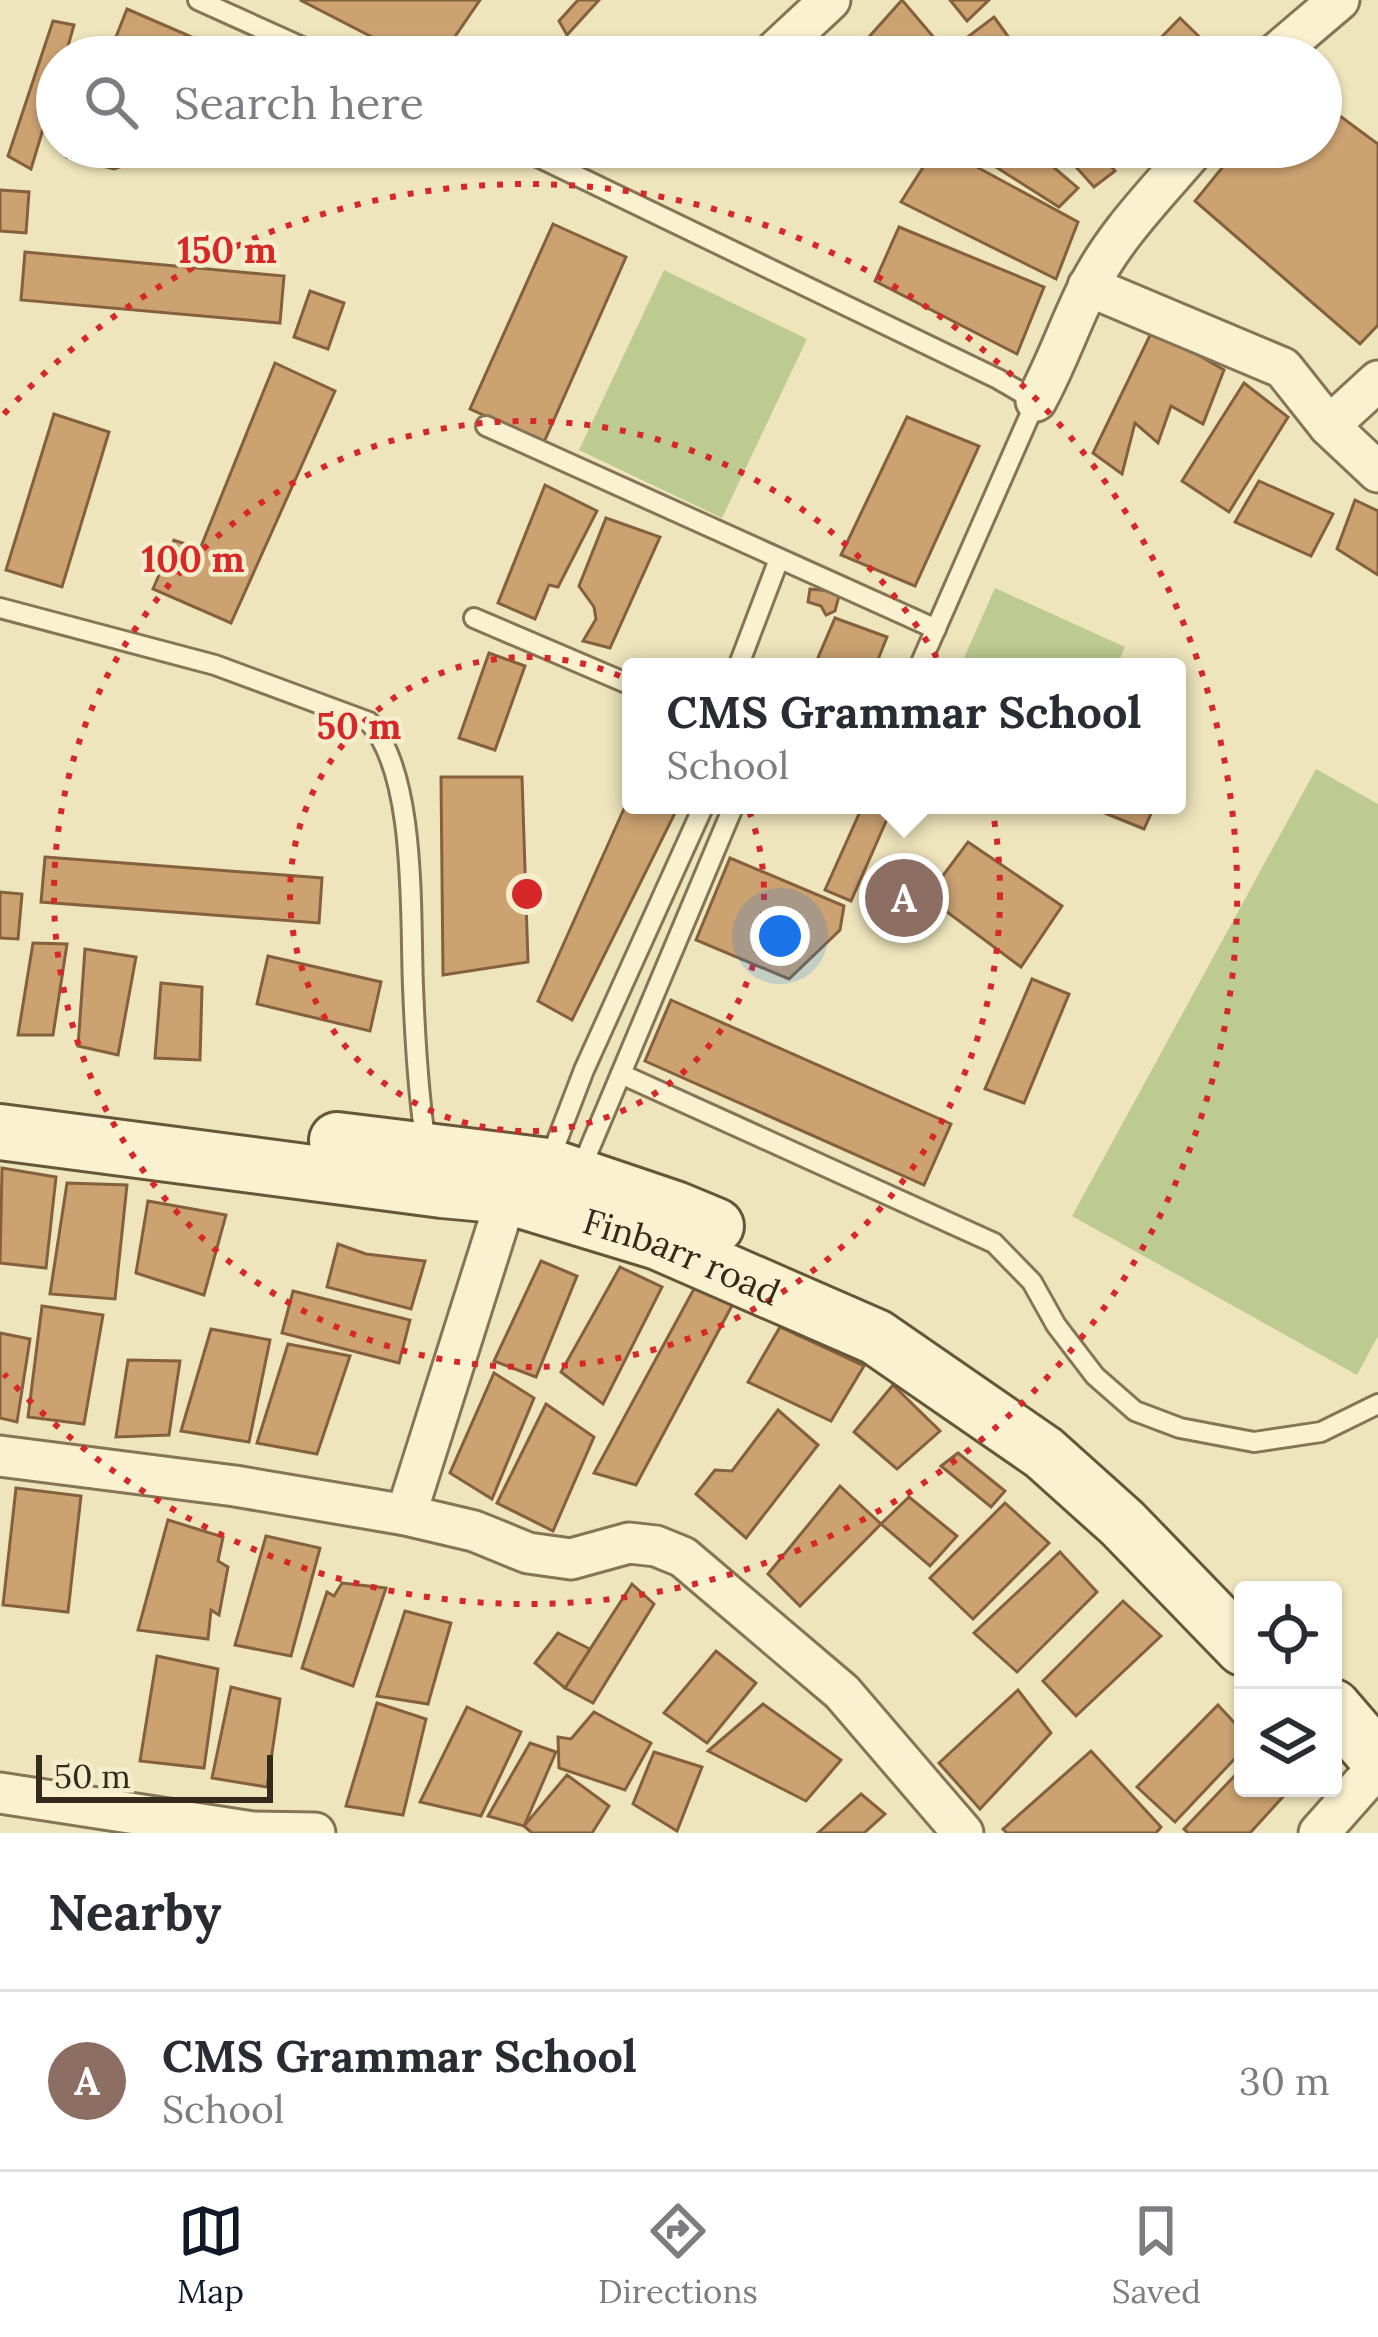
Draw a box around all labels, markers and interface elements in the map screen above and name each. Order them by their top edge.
search box [36,36,1342,168]
icon: search [78,69,144,135]
text: Search here [174,74,424,131]
text: 150 m [177,227,277,273]
text: 100 m [142,536,245,582]
popup [622,658,1186,814]
text: CMS Grammar School [667,683,1141,740]
text: 50 m [317,703,401,749]
text: School [667,740,789,790]
pin: A [865,853,943,943]
centre of rings [506,873,548,915]
your location [750,906,810,966]
street label: Finbarr road [578,1198,787,1316]
map controls [1234,1581,1342,1797]
button: locate [1234,1581,1342,1689]
button: layers [1234,1689,1342,1797]
scale bar [36,1749,273,1802]
text: 50 m [54,1755,131,1797]
text: Nearby [48,1879,221,1944]
text: CMS Grammar School [162,2027,637,2084]
text: A [74,2056,100,2106]
text: 30 m [1239,2056,1330,2106]
text: School [162,2084,284,2134]
tab: Map [177,2198,244,2312]
tab: Directions [598,2198,758,2312]
tab: Saved [1112,2198,1201,2312]

